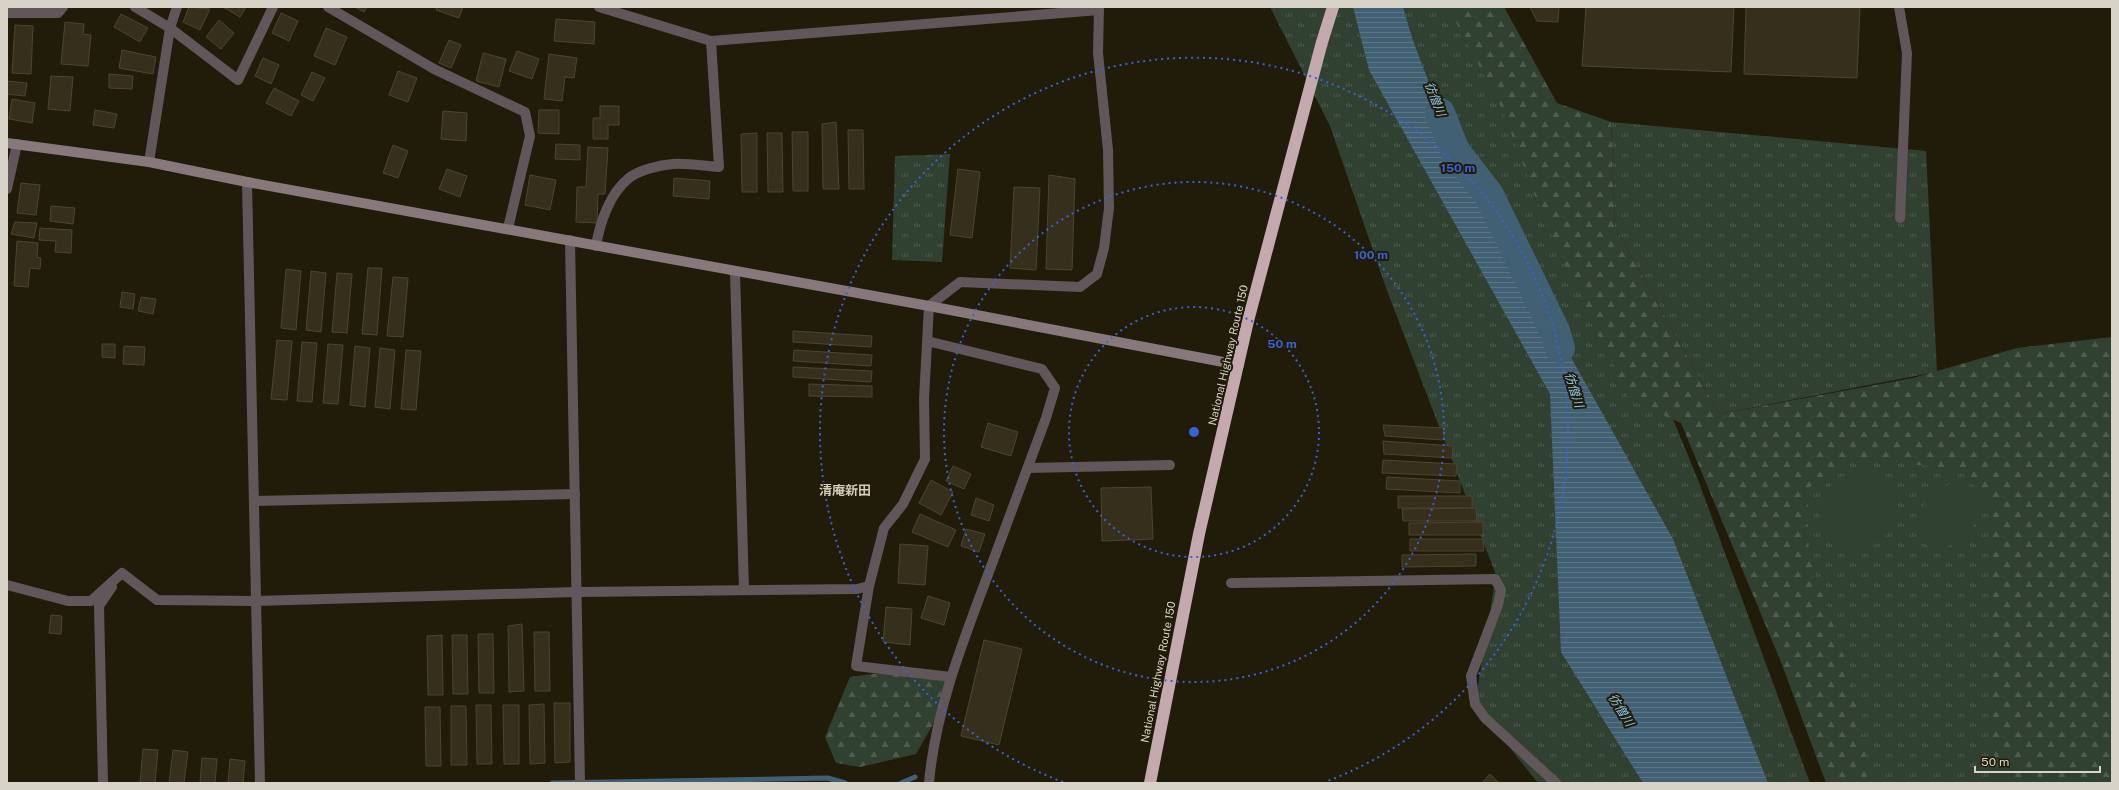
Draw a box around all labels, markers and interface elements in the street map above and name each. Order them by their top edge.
water label: 彷僧川 [1422,80,1449,120]
text: 150 m [1441,161,1475,175]
text: 100 m [1354,248,1388,262]
street label: National Highway Route 150 [1206,283,1250,426]
text: 50 m [1267,337,1297,351]
water label: 彷僧川 [1562,371,1587,411]
centre of rings [1187,425,1201,439]
district label: 清庵新田 [819,483,871,498]
street label: National Highway Route 150 [1138,600,1178,744]
water label: 彷僧川 [1606,691,1638,731]
scale bar [1975,748,2100,774]
text: 50 m [1981,755,2009,769]

